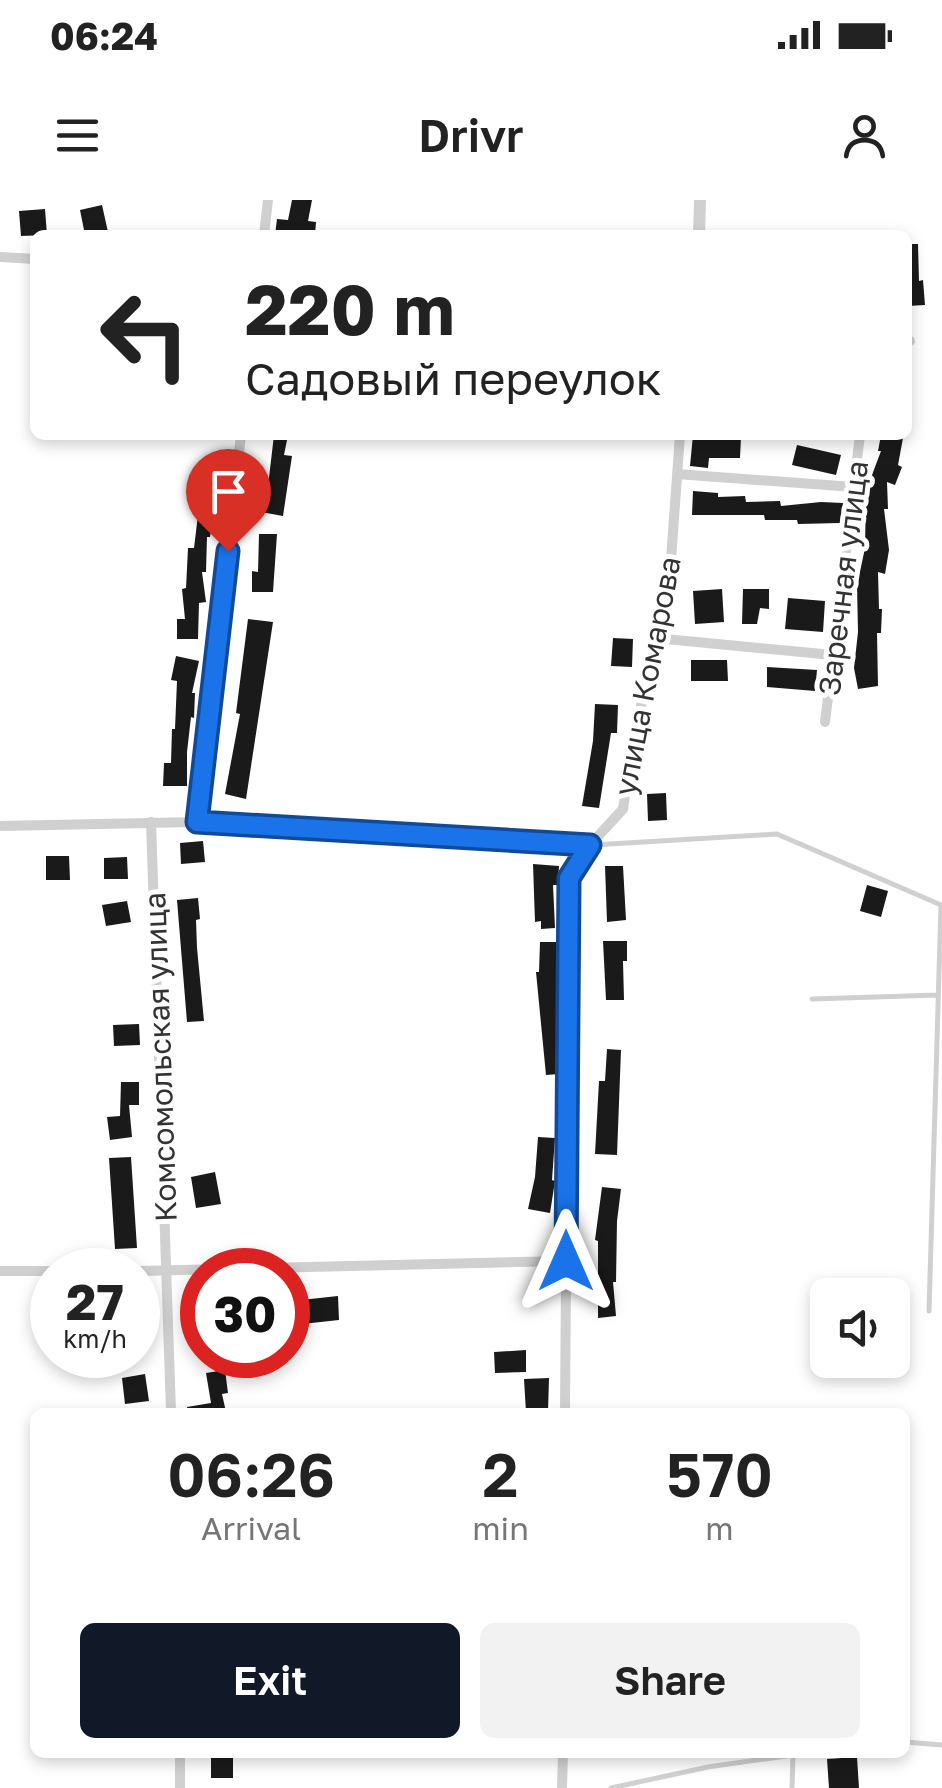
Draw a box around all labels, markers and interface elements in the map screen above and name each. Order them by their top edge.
text: 06:24 [50,13,158,58]
icon: menu [50,108,105,163]
text: Drivr [418,108,524,162]
icon: person [837,108,892,163]
text: 220 m [245,266,455,350]
icon: left [80,270,210,400]
text: Садовый переулок [245,351,662,405]
pin [186,449,271,552]
street label: Заречная улица [811,458,875,698]
icon: arrive [201,464,256,519]
street label: улица Комарова [606,553,688,799]
street label: Комсомольская улица [136,891,184,1223]
position arrow [514,1209,618,1313]
speed limit sign: 30 [180,1248,310,1378]
text: 27 [66,1271,124,1331]
map controls [810,1278,910,1378]
button: sound [810,1278,910,1378]
text: km/h [63,1323,127,1354]
text: 06:26 [167,1438,335,1510]
text: 2 [483,1438,519,1510]
text: 570 [666,1438,773,1510]
text: Arrival [201,1509,301,1547]
text: min [472,1509,529,1547]
text: m [705,1509,734,1547]
button: Exit [80,1623,460,1738]
button: Share [480,1623,860,1738]

